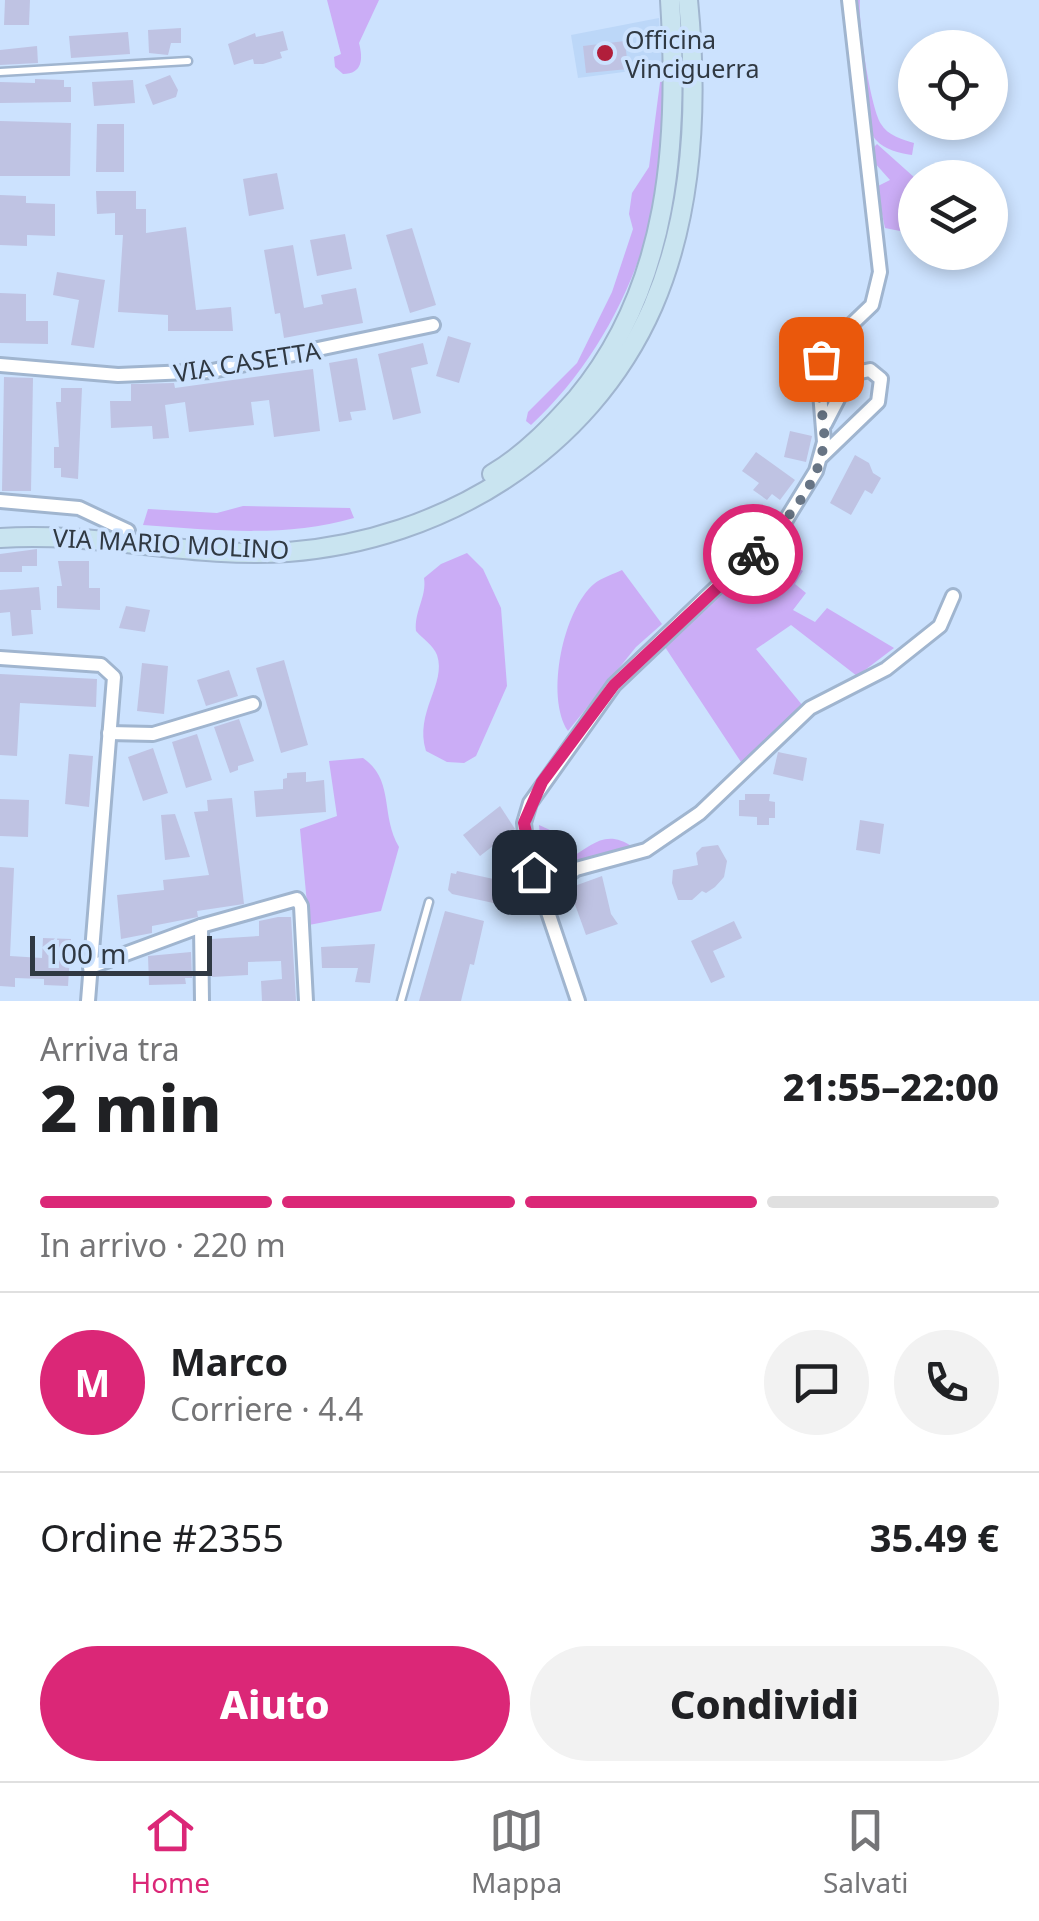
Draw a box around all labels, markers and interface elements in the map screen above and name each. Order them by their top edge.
place label: Officina Vinciguerra [625,22,759,85]
map controls [898,30,1008,270]
button: locate [898,30,1008,140]
marker: Officina Vinciguerra [594,42,616,64]
button: layers [898,160,1008,270]
pin [779,317,864,402]
icon: bag [794,332,849,387]
street label: VIA CASETTA [171,333,323,389]
courier [703,504,803,604]
street label: VIA MARIO MOLINO [52,520,290,566]
icon: bike [726,527,781,582]
pin [492,830,577,915]
icon: home [507,845,562,900]
scale bar [30,931,212,976]
text: 100 m [45,934,127,972]
text: Arriva tra [40,1027,180,1070]
text: 21:55–22:00 [783,1060,999,1112]
text: 2 min [40,1063,222,1151]
text: In arrivo · 220 m [40,1223,286,1266]
button: chat [764,1330,869,1435]
button: phone [894,1330,999,1435]
text: Marco [170,1335,288,1387]
text: M [75,1356,110,1408]
text: Corriere · 4.4 [170,1387,363,1430]
text: Ordine #2355 [40,1511,284,1563]
text: 35.49 € [870,1511,999,1563]
button: Aiuto [40,1646,510,1761]
button: Condividi [530,1646,999,1761]
tab: Home [130,1803,210,1901]
tab: Mappa [471,1803,562,1901]
tab: Salvati [823,1803,909,1901]

